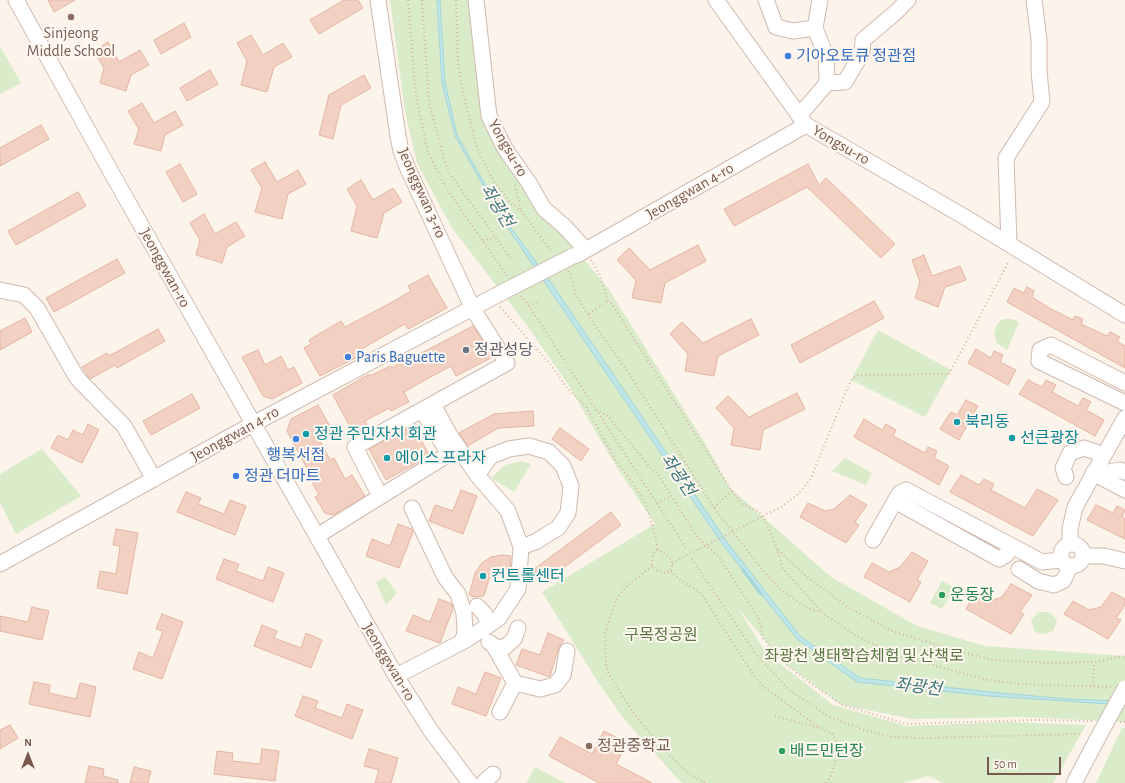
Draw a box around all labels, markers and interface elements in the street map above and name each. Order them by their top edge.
marker: Sinjeong Middle School [66,12,76,22]
place label: Sinjeong Middle School [27,23,115,61]
place label: 기아오토큐 정관점 [796,46,916,66]
marker: 기아오토큐 정관점 [783,51,793,61]
street label: Yongsu-ro [484,116,532,180]
street label: Yongsu-ro [809,121,873,169]
street label: Jeonggwan 3-ro [394,145,450,241]
street label: Jeonggwan 4-ro [643,158,737,224]
water label: 좌광천 [476,181,518,231]
street label: Jeonggwan-ro [135,225,195,311]
place label: 정관성당 [474,340,533,360]
marker: 정관성당 [461,345,471,355]
place label: Paris Baguette [356,347,445,367]
marker: Paris Baguette [343,352,353,362]
street label: Jeonggwan 4-ro [188,402,282,466]
place label: 북리동 [965,412,1009,432]
marker: 북리동 [952,417,962,427]
place label: 정관 주민자치 회관 [314,424,437,444]
place label: 선큰광장 [1020,428,1079,448]
marker: 정관 주민자치 회관 [301,429,311,439]
marker: 선큰광장 [1007,433,1017,443]
marker: 행복서점 [291,434,301,444]
place label: 행복서점 [267,445,325,465]
place label: 에이스 프라자 [395,448,486,468]
water label: 좌광천 [656,450,700,500]
marker: 에이스 프라자 [382,453,392,463]
place label: 정관 더마트 [244,466,320,486]
marker: 정관 더마트 [231,471,241,481]
place label: 컨트롤센터 [491,566,565,586]
marker: 컨트롤센터 [478,571,488,581]
place label: 운동장 [950,585,994,605]
marker: 운동장 [937,590,947,600]
street label: Jeonggwan-ro [358,620,420,704]
park label: 구목정공원 [624,625,698,645]
park label: 좌광천 생태학습체험 및 산책로 [764,646,964,666]
water label: 좌광천 [893,674,943,700]
north arrow [8,735,48,775]
place label: 정관중학교 [597,736,671,756]
text: N [24,737,32,748]
marker: 정관중학교 [584,741,594,751]
place label: 배드민턴장 [790,741,864,761]
marker: 배드민턴장 [777,746,787,756]
scale bar [989,749,1063,775]
text: 50 m [994,758,1017,770]

